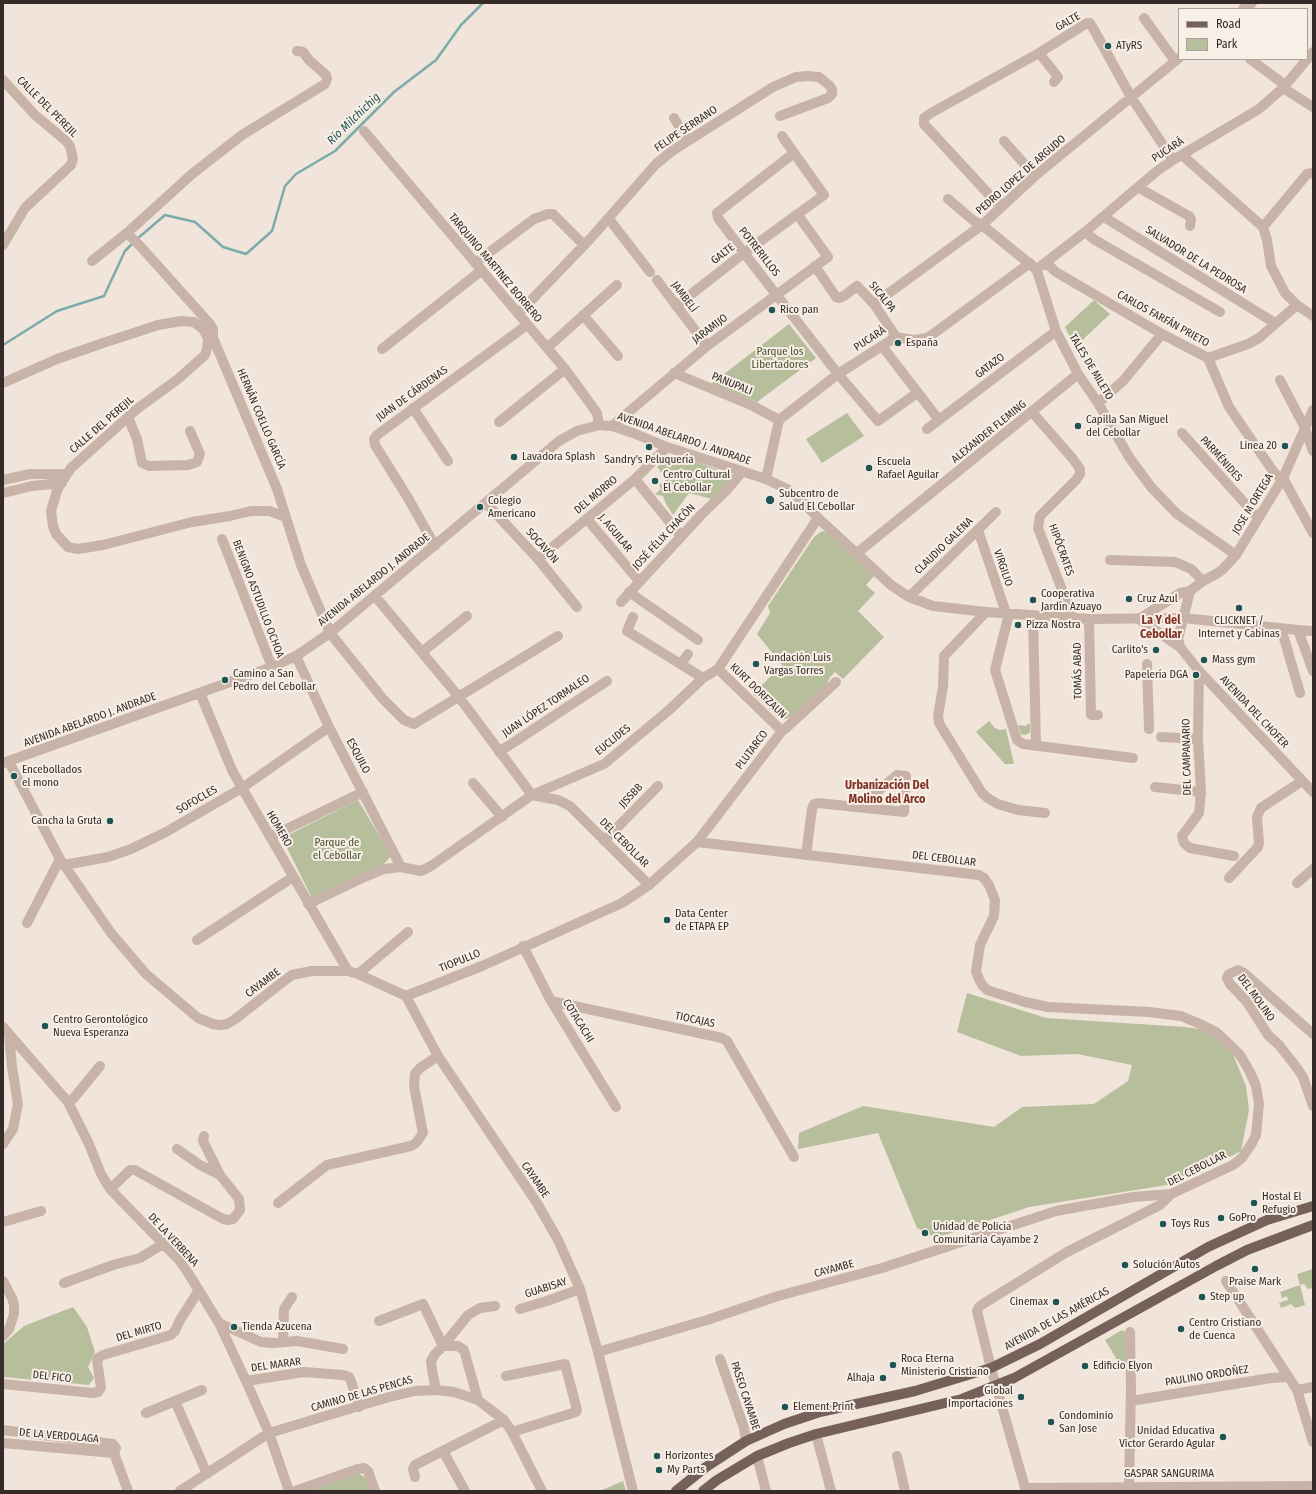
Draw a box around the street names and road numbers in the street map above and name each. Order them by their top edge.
street label: GALTE [1053,10,1083,34]
street label: CALLE DEL PEREJIL [14,74,80,140]
street label: FELIPE SERRANO [652,103,720,155]
street label: PEDRO LOPEZ DE ARGUDO [973,132,1069,218]
street label: PUCARÁ [1150,135,1186,165]
street label: TARQUINO MARTINEZ BORRERO [445,211,545,325]
street label: SALVADOR DE LA PEDROSA [1143,223,1249,297]
street label: POTRERILLOS [736,225,782,279]
street label: GALTE [709,241,737,267]
street label: JAMBELÍ [668,279,700,315]
street label: SICALPA [866,279,898,315]
street label: CARLOS FARFÁN PRIETO [1115,288,1211,350]
street label: JARAMIJO [690,311,730,347]
street label: PUCARÁ [852,324,888,354]
street label: TALES DE MILETO [1066,332,1116,402]
street label: GATAZO [973,351,1007,381]
street label: JUAN DE CÁRDENAS [374,364,450,424]
street label: HERNÁN COELLO GARCÍA [234,367,288,471]
street label: PANUPALI [710,370,754,398]
street label: CALLE DEL PEREJIL [67,394,137,456]
street label: ALEXANDER FLEMING [949,398,1029,466]
street label: AVENIDA ABELARDO J. ANDRADE [616,410,752,468]
street label: PARMÉNIDES [1197,434,1245,484]
street label: JOSE M ORTEGA [1230,471,1276,537]
street label: DEL MORRO [572,473,620,517]
street label: JOSÉ FÉLIX CHACÓN [630,501,698,573]
street label: J. AGUILAR [595,511,635,555]
street label: CLAUDIO GALENA [912,515,976,577]
street label: HIPÓCRATES [1045,522,1077,578]
street label: SOCAVÓN [523,526,561,566]
street label: AVENIDA ABELARDO J. ANDRADE [315,531,433,629]
street label: BENIGNO ASTUDILLO OCHOA [229,538,287,660]
street label: VIRGILIO [991,548,1015,588]
street label: TOMÁS ABAD [1071,642,1085,700]
street label: KURT DORFZAUN [727,661,789,721]
street label: JUAN LÓPEZ TORMALEO [500,672,592,740]
street label: AVENIDA DEL CHOFER [1217,673,1291,751]
street label: AVENIDA ABELARDO J. ANDRADE [22,690,158,750]
street label: DEL CAMPANARIO [1180,718,1194,796]
street label: EUCLIDES [593,722,633,758]
street label: PLUTARCO [733,728,771,772]
street label: ESQUILO [343,736,373,776]
street label: JJSSBB [616,781,646,811]
street label: SOFOCLES [174,783,220,817]
street label: HOMERO [263,809,295,849]
street label: DEL CEBOLLAR [597,816,651,870]
street label: DEL CEBOLLAR [911,849,977,869]
street label: TIOPULLO [437,947,483,975]
street label: CAYAMBE [243,966,283,1000]
street label: DEL MOLINO [1235,972,1277,1024]
street label: COTACACHI [560,997,596,1045]
street label: TIOCAJAS [674,1009,716,1031]
street label: DEL CEBOLLAR [1165,1149,1229,1189]
street label: CAYAMBE [518,1159,552,1201]
street label: DE LA VERBENA [145,1211,201,1269]
street label: CAYAMBE [813,1257,855,1281]
street label: GUABISAY [523,1275,569,1301]
street label: AVENIDA DE LAS AMÉRICAS [1002,1285,1112,1353]
street label: DEL MIRTO [115,1319,163,1345]
street label: DEL MARAR [250,1355,302,1375]
street label: PASEO CAYAMBE [728,1360,762,1432]
street label: PAULINO ORDOÑEZ [1164,1363,1250,1389]
street label: DEL FICO [32,1368,72,1386]
street label: CAMINO DE LAS PENCAS [309,1373,415,1415]
street label: DE LA VERDOLAGA [19,1426,99,1446]
street label: GASPAR SANGURIMA [1124,1467,1214,1481]

